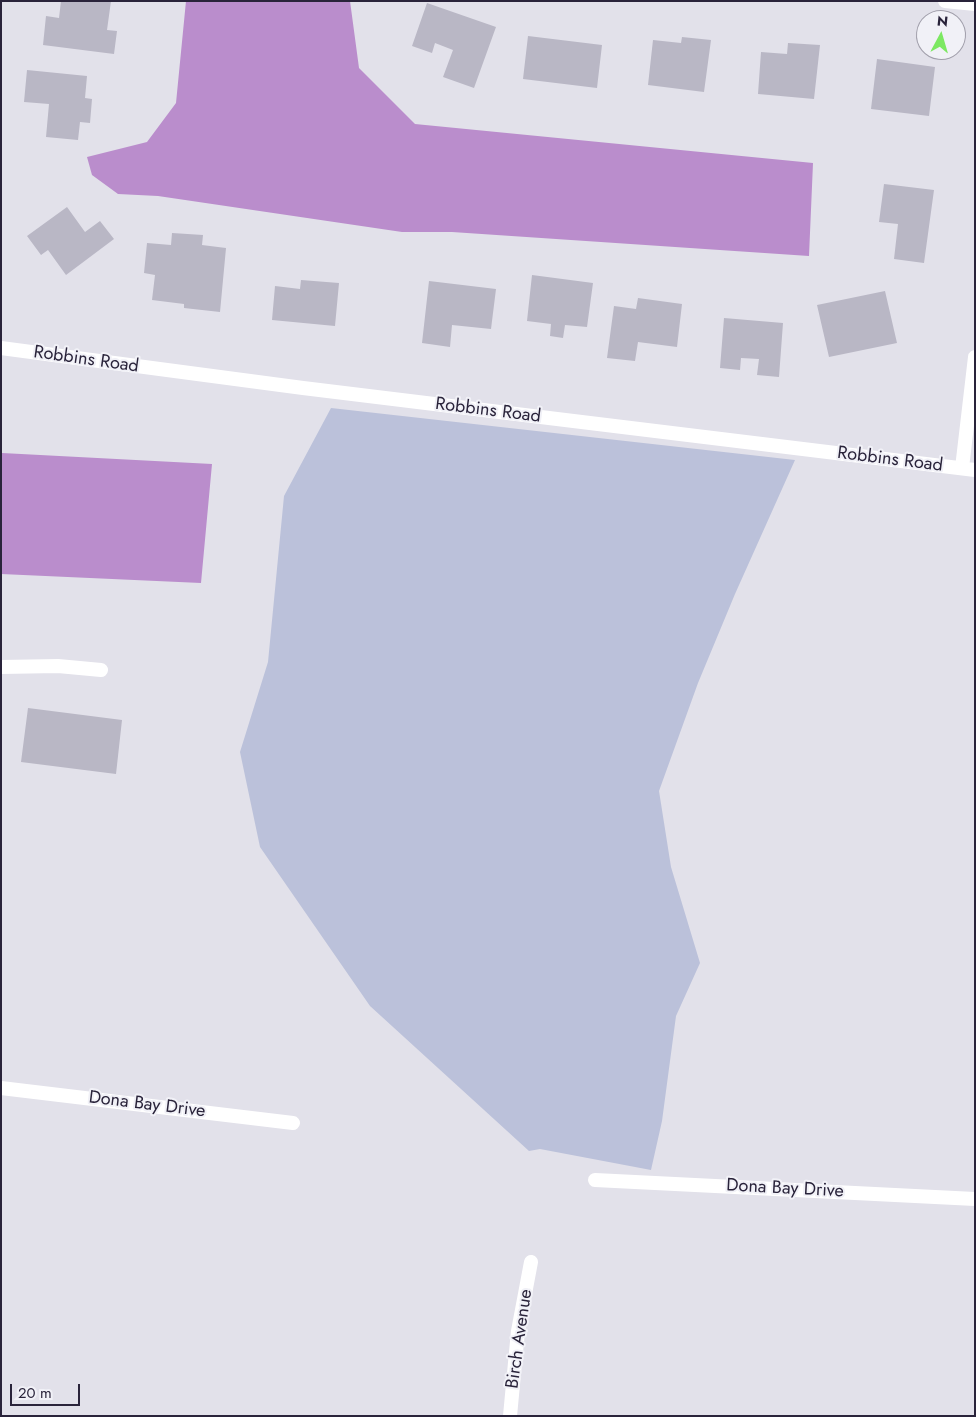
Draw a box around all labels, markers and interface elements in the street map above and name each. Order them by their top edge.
north arrow [916,10,966,60]
text: N [936,11,949,32]
street label: Robbins Road [32,342,140,378]
street label: Robbins Road [434,394,542,428]
street label: Robbins Road [836,443,944,477]
street label: Dona Bay Drive [87,1087,207,1123]
street label: Dona Bay Drive [726,1175,844,1203]
street label: Birch Avenue [502,1288,538,1390]
scale bar [12,1374,82,1406]
text: 20 m [18,1382,52,1404]

